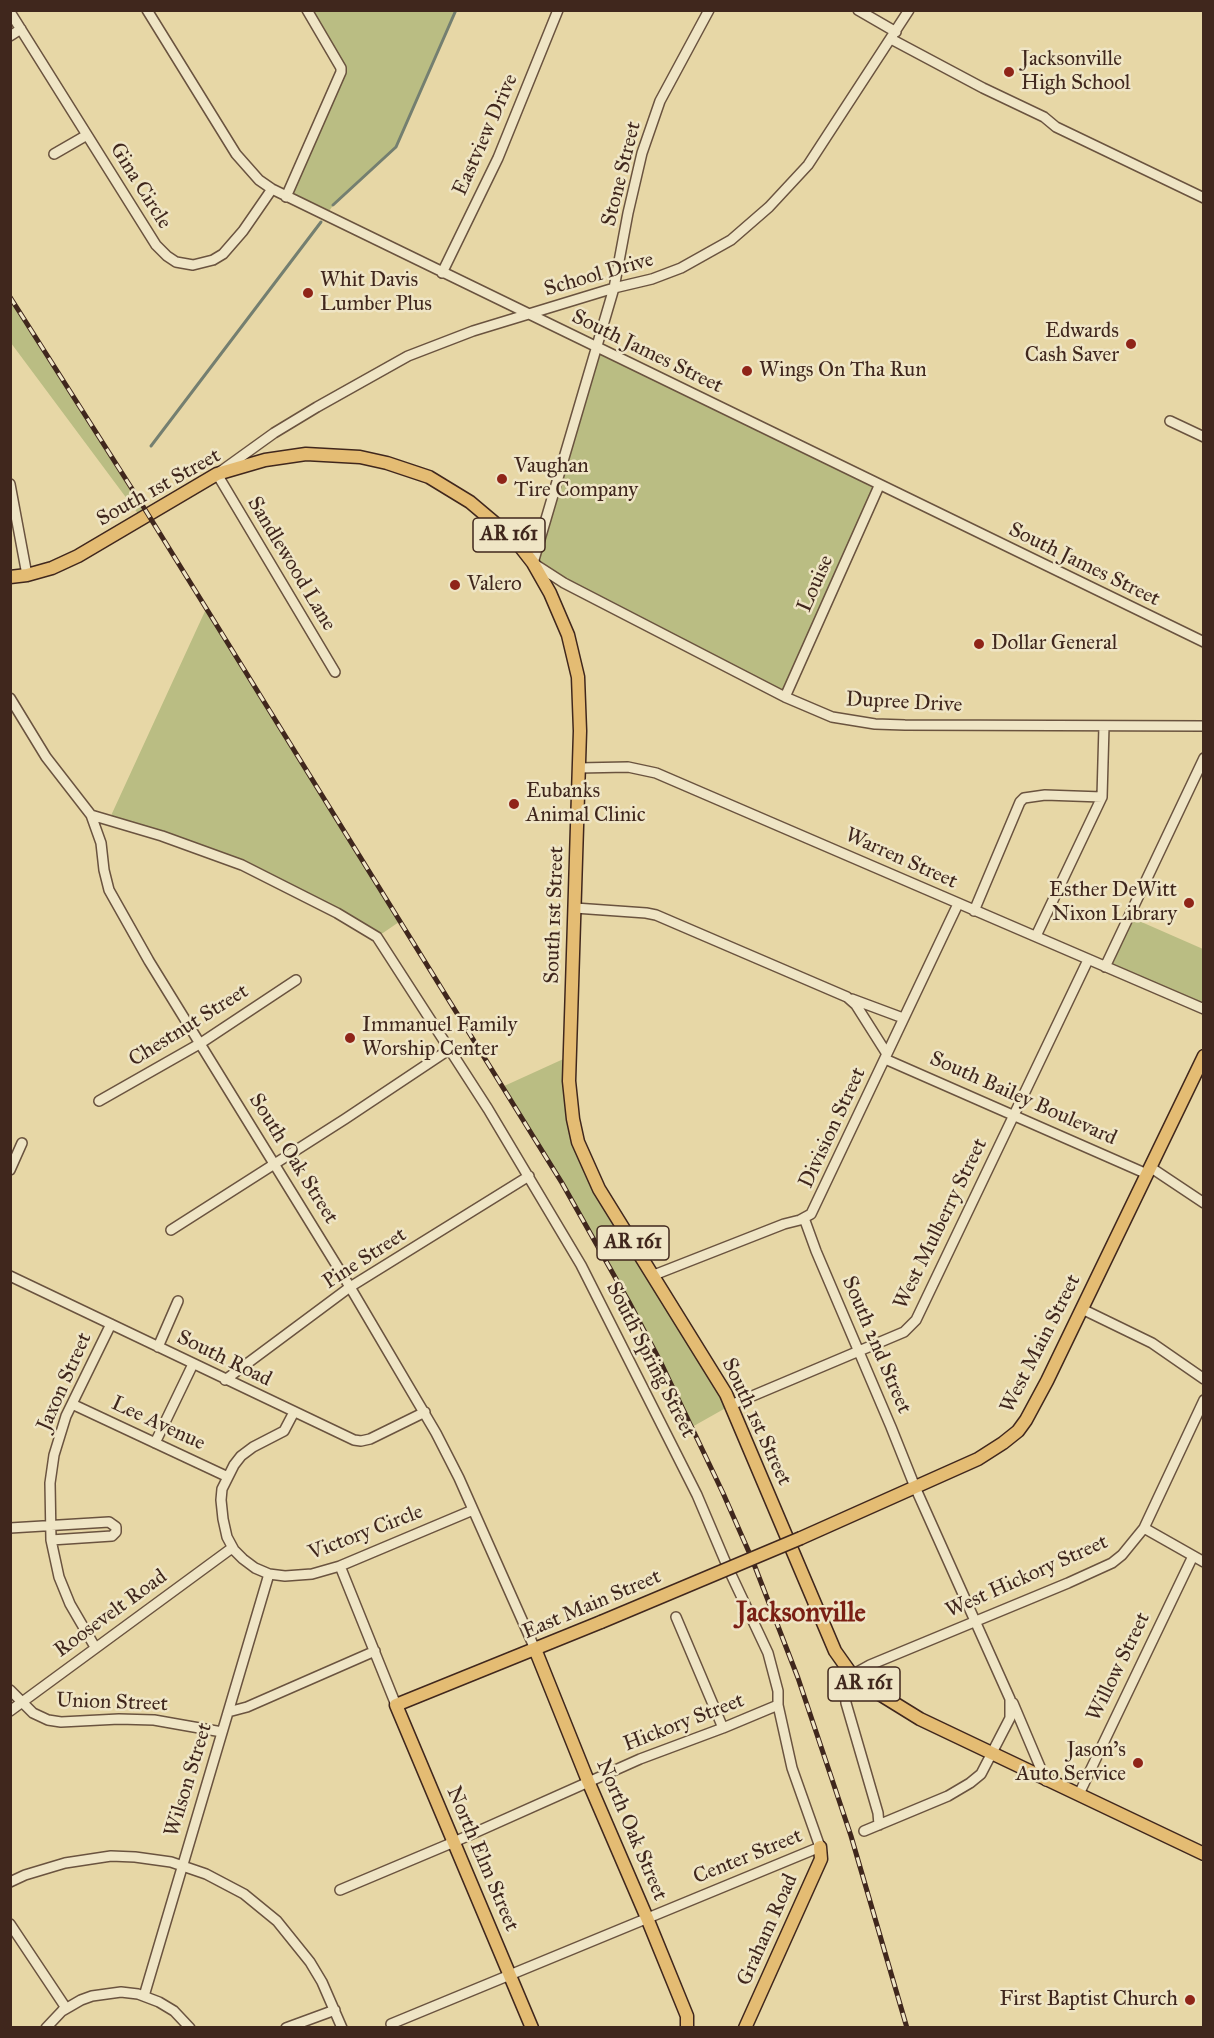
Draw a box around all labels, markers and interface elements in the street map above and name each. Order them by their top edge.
place label: Jacksonville High School [1021,47,1131,97]
marker: Jacksonville High School [1002,65,1016,79]
street label: Eastview Drive [448,70,524,200]
street label: Stone Street [597,119,647,229]
street label: Gina Circle [104,138,176,234]
street label: School Drive [541,247,657,303]
place label: Whit Davis Lumber Plus [320,268,432,318]
marker: Whit Davis Lumber Plus [301,286,315,300]
street label: South James Street [567,304,727,400]
place label: Edwards Cash Saver [1025,319,1119,369]
marker: Edwards Cash Saver [1124,337,1138,351]
place label: Wings On Tha Run [759,358,927,384]
marker: Wings On Tha Run [740,364,754,378]
street label: South 1st Street [93,444,225,532]
place label: Vaughan Tire Company [514,454,638,504]
marker: Vaughan Tire Company [495,472,509,486]
street label: Sandlewood Lane [241,492,341,636]
street label: South James Street [1004,517,1164,613]
road number: AR 161 [473,518,545,552]
street label: Louise [792,552,840,616]
place label: Valero [467,572,522,598]
marker: Valero [448,578,462,592]
place label: Dollar General [991,631,1117,657]
marker: Dollar General [972,637,986,651]
street label: Dupree Drive [845,687,963,719]
place label: Eubanks Animal Clinic [526,779,646,829]
marker: Eubanks Animal Clinic [507,797,521,811]
street label: Warren Street [841,823,961,895]
street label: South 1st Street [540,846,570,984]
place label: Esther DeWitt Nixon Library [1049,878,1177,928]
marker: Esther DeWitt Nixon Library [1182,896,1196,910]
street label: Chestnut Street [125,979,253,1073]
place label: Immanuel Family Worship Center [362,1013,517,1063]
marker: Immanuel Family Worship Center [343,1031,357,1045]
street label: South Bailey Boulevard [926,1046,1120,1152]
street label: Division Street [794,1064,872,1192]
street label: South Oak Street [243,1089,343,1229]
street label: West Mulberry Street [889,1134,993,1314]
street label: Pine Street [318,1223,412,1295]
road number: AR 161 [597,1226,669,1260]
street label: West Main Street [995,1271,1087,1417]
street label: South 2nd Street [836,1273,916,1417]
street label: South Spring Street [600,1278,700,1442]
street label: South Road [172,1325,276,1393]
street label: Jaxon Street [32,1329,98,1435]
street label: South 1st Street [715,1354,797,1490]
street label: Lee Avenue [107,1391,209,1457]
street label: Victory Circle [305,1500,427,1566]
street label: West Hickory Street [942,1530,1112,1624]
street label: Roosevelt Road [50,1565,172,1663]
street label: East Main Street [519,1565,665,1645]
district label: Jacksonville [736,1598,866,1630]
street label: Willow Street [1082,1608,1156,1726]
road number: AR 161 [828,1667,900,1701]
street label: Union Street [56,1688,168,1718]
street label: Hickory Street [620,1688,748,1758]
street label: Wilson Street [160,1720,218,1840]
place label: Jason's Auto Service [1016,1738,1126,1788]
street label: North Oak Street [590,1756,672,1904]
marker: Jason's Auto Service [1131,1756,1145,1770]
street label: North Elm Street [440,1783,524,1935]
street label: Center Street [690,1824,806,1890]
street label: Graham Road [732,1870,804,1990]
place label: First Baptist Church [1000,1987,1178,2013]
marker: First Baptist Church [1183,1993,1197,2007]

